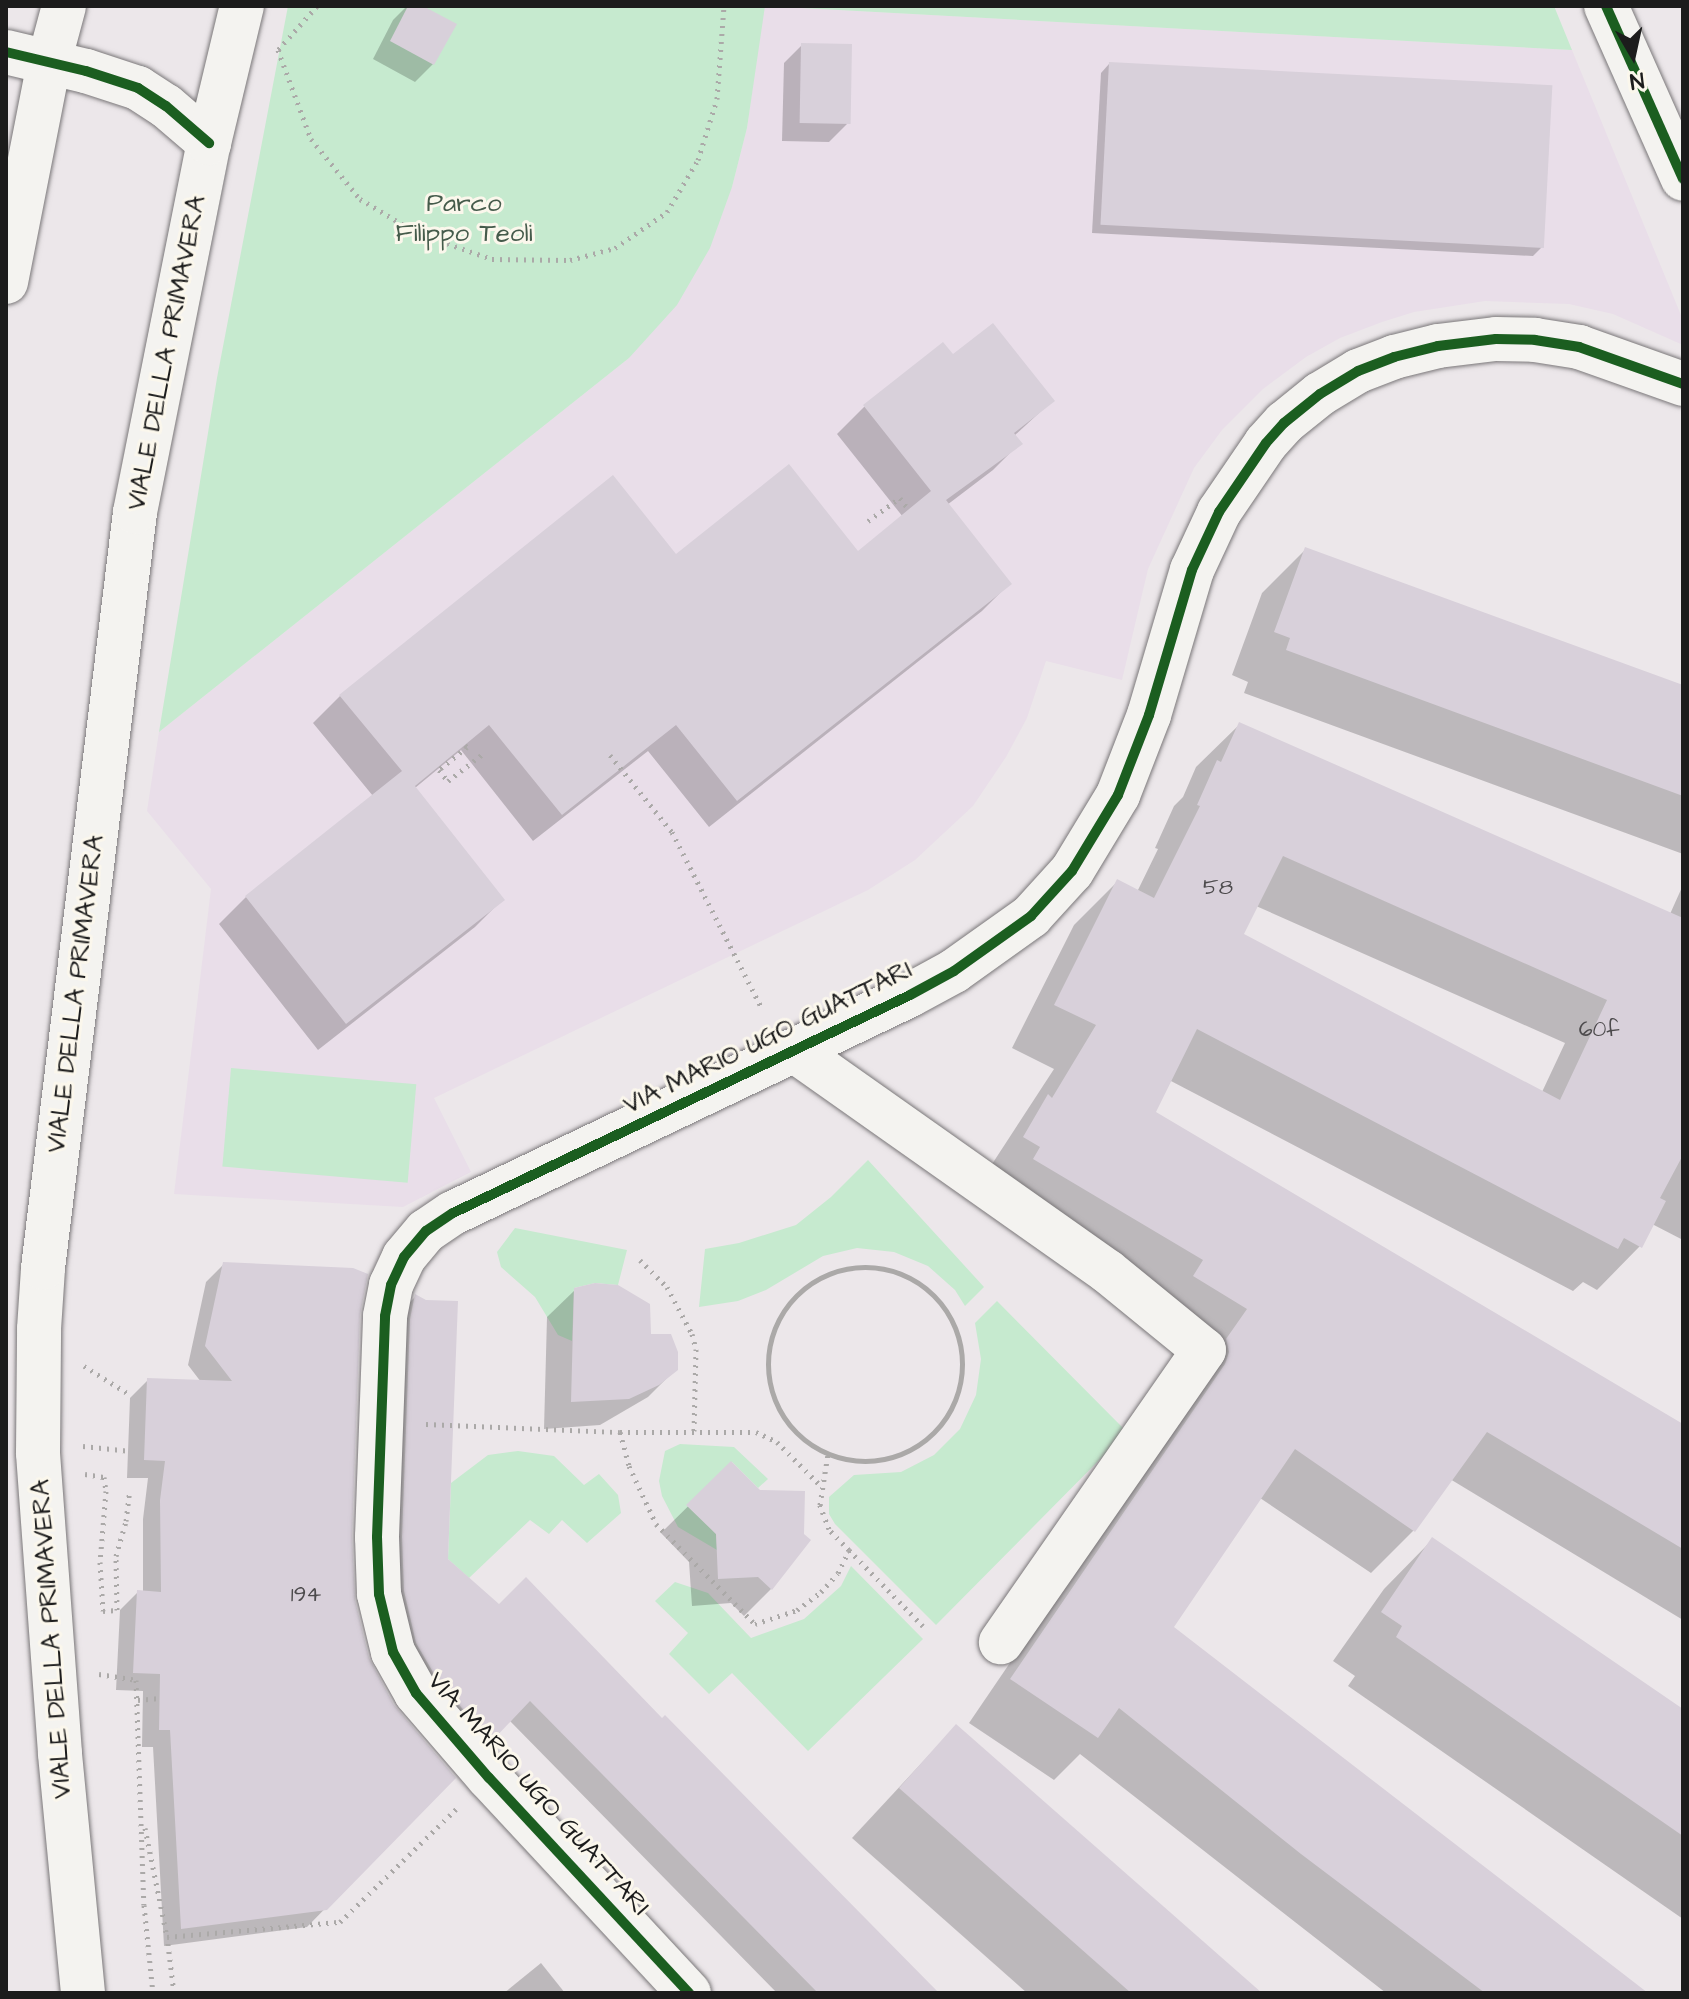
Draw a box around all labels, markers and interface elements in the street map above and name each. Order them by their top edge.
north arrow [1593,16,1673,96]
text: N [1628,64,1646,97]
park label: Parco Filippo Teoli [396,188,532,250]
street label: VIALE DELLA PRIMAVERA [121,193,213,513]
street label: VIALE DELLA PRIMAVERA [41,833,111,1155]
house number: 58 [1203,875,1233,901]
street label: VIA MARIO UGO GUATTARI [619,955,917,1121]
house number: 60f [1579,1017,1619,1043]
street label: VIALE DELLA PRIMAVERA [25,1478,79,1800]
house number: 194 [291,1582,321,1608]
street label: VIA MARIO UGO GUATTARI [420,1666,656,1922]

